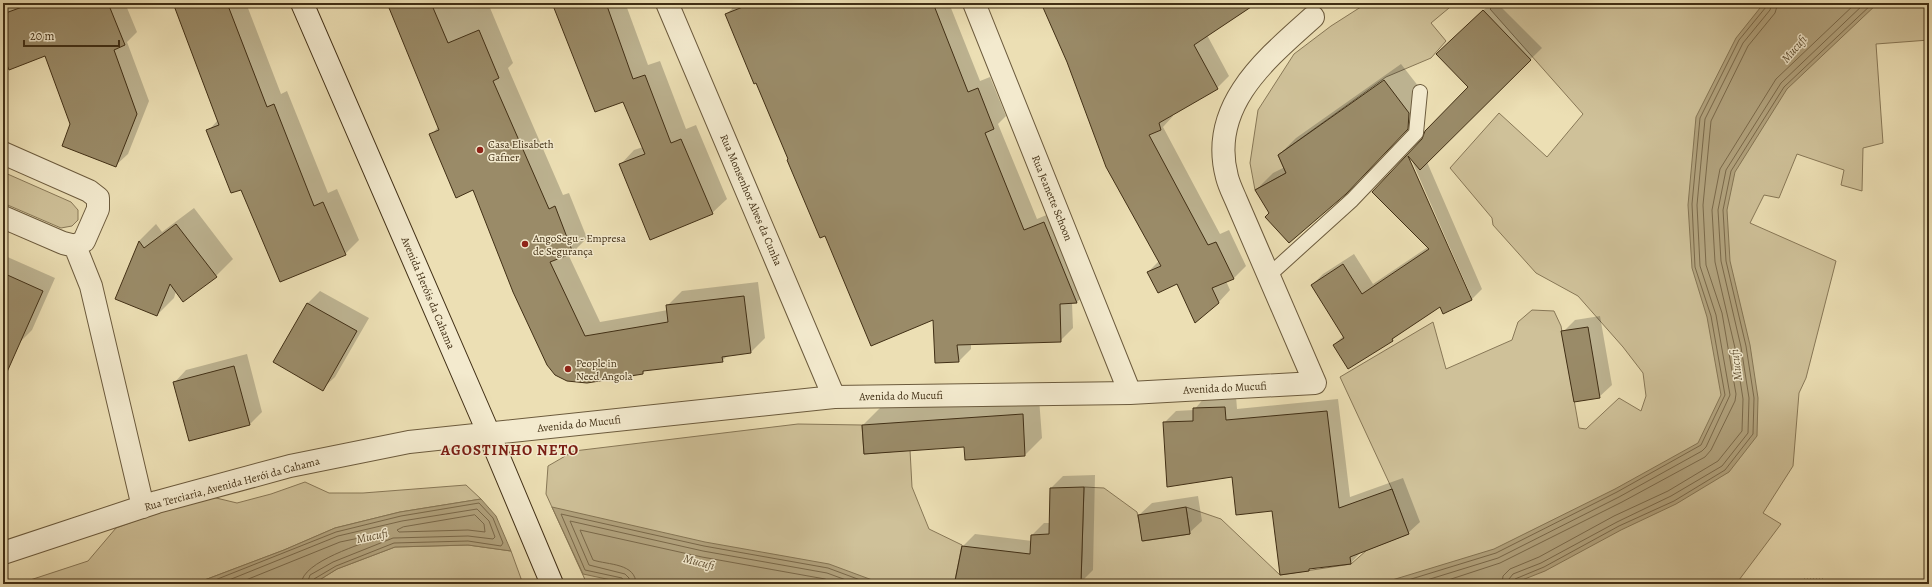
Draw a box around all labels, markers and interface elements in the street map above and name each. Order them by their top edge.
scale bar [24,22,119,48]
text: 20 m [30,28,54,44]
water label: Mucufi [1778,32,1810,66]
street label: Rua Monsenhor Alves da Cunha [716,132,786,269]
place label: Casa Elisabeth Gafner [488,137,554,165]
marker: Casa Elisabeth Gafner [475,145,485,155]
street label: Rua Jeanette Schoon [1028,153,1076,243]
place label: AngoSegu - Empresa de Segurança [532,231,627,259]
street label: Avenida Heróis da Cahama [397,233,459,352]
marker: AngoSegu - Empresa de Segurança [520,239,530,249]
water label: Mucufi [1726,348,1746,382]
place label: People in Need Angola [576,356,634,384]
marker: People in Need Angola [563,364,573,374]
street label: Avenida do Mucufi [1182,378,1268,398]
street label: Avenida do Mucufi [858,388,944,404]
street label: Avenida do Mucufi [536,412,622,436]
district label: AGOSTINHO NETO [440,440,579,460]
street label: Rua Terciaria, Avenida Herói da Cahama [143,453,322,515]
water label: Mucufi [355,525,389,547]
water label: Mucufi [682,550,716,574]

